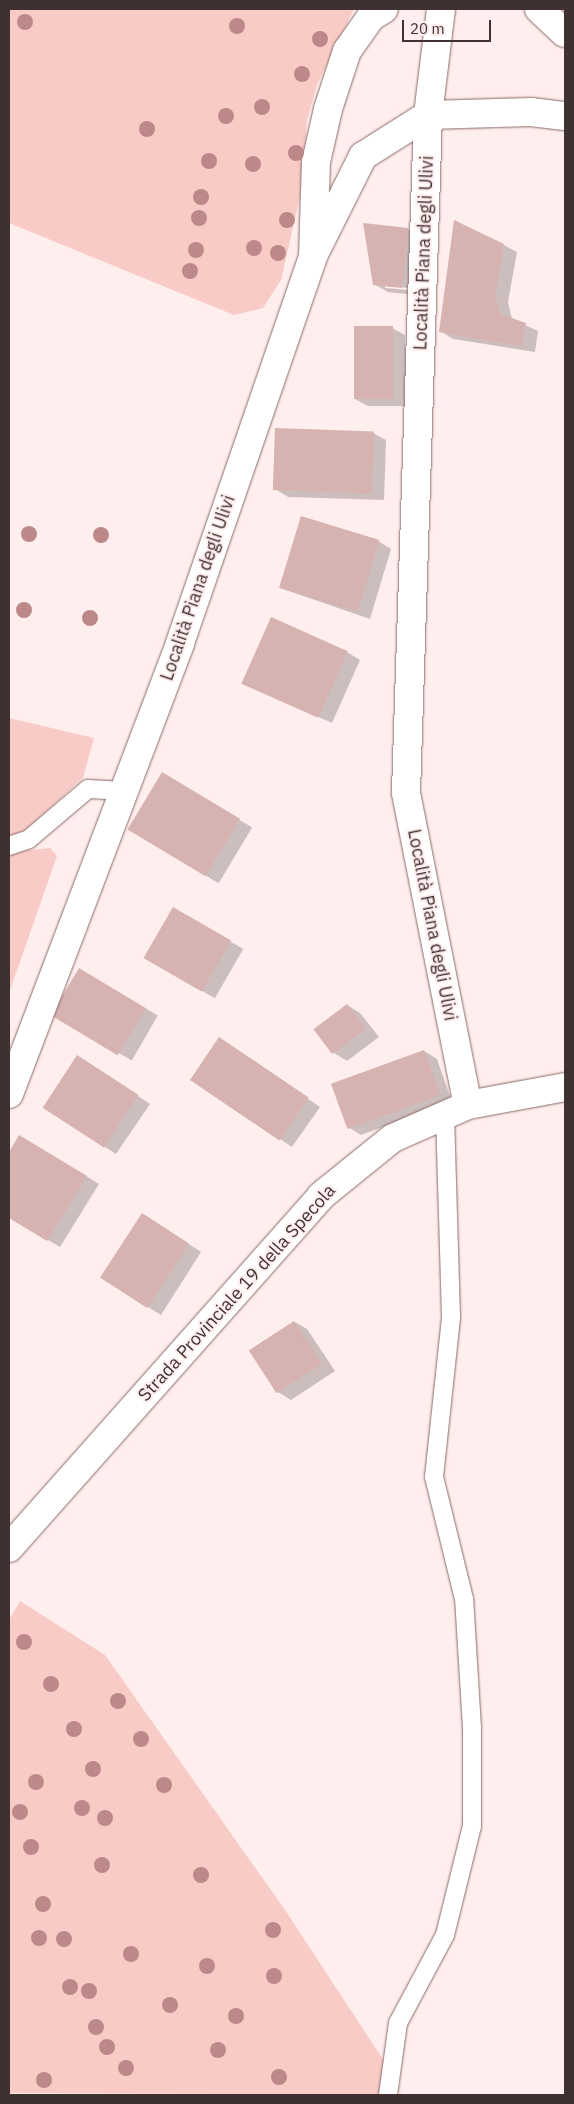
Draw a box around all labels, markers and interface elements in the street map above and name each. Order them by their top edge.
scale bar [404,10,493,42]
text: 20 m [410,19,445,38]
street label: Località Piana degli Ulivi [410,155,438,351]
street label: Località Piana degli Ulivi [156,492,240,684]
street label: Località Piana degli Ulivi [403,827,461,1023]
street label: Strada Provinciale 19 della Specola [134,1180,340,1406]

